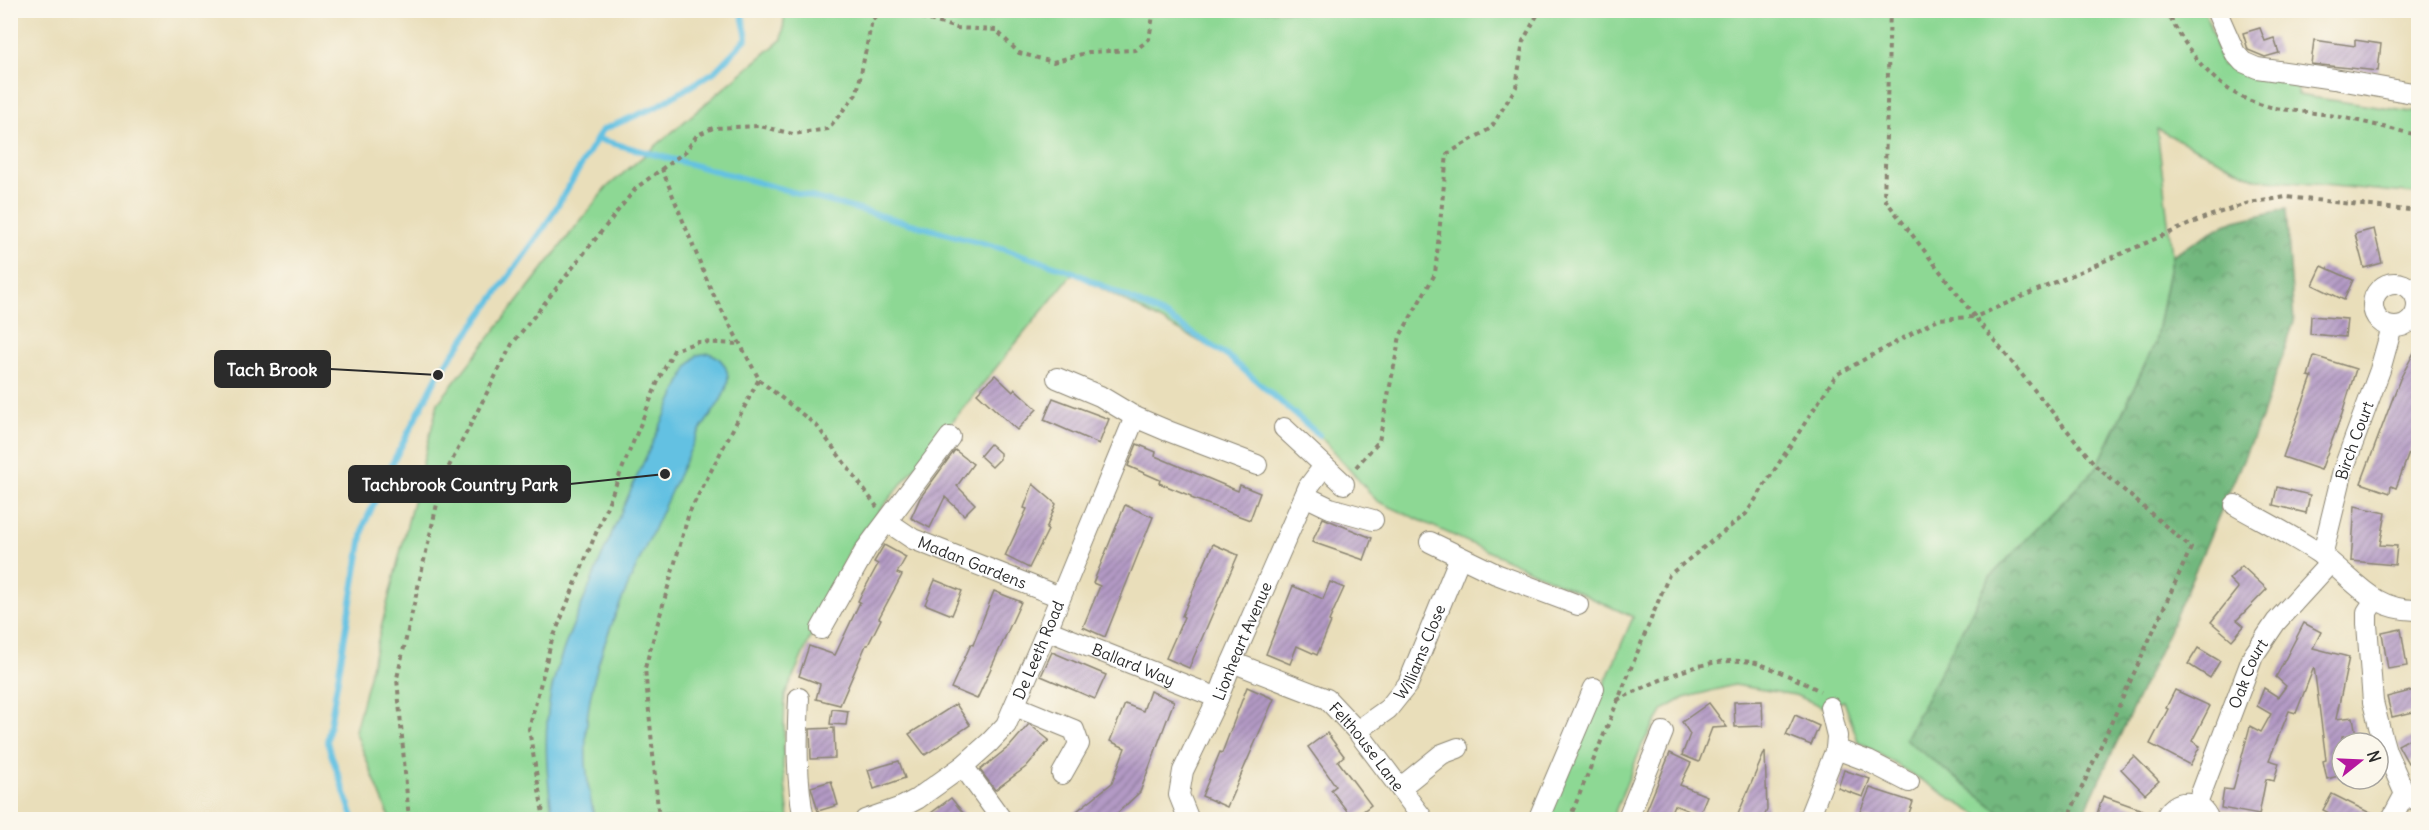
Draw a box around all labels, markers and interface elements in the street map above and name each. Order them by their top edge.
callout: Tach Brook [215,351,330,387]
text: Tach Brook [227,358,317,381]
street label: Birch Court [2331,398,2378,482]
callout: Tachbrook Country Park [349,466,570,502]
text: Tachbrook Country Park [362,473,558,496]
street label: Madan Gardens [915,532,1030,593]
street label: Lionheart Avenue [1208,579,1276,703]
street label: De Leeth Road [1008,598,1068,702]
street label: Williams Close [1389,601,1449,704]
street label: Oak Court [2224,634,2272,711]
street label: Ballard Way [1089,639,1178,690]
street label: Felthouse Lane [1325,698,1409,795]
north arrow [2330,731,2390,791]
text: N [2363,748,2385,765]

